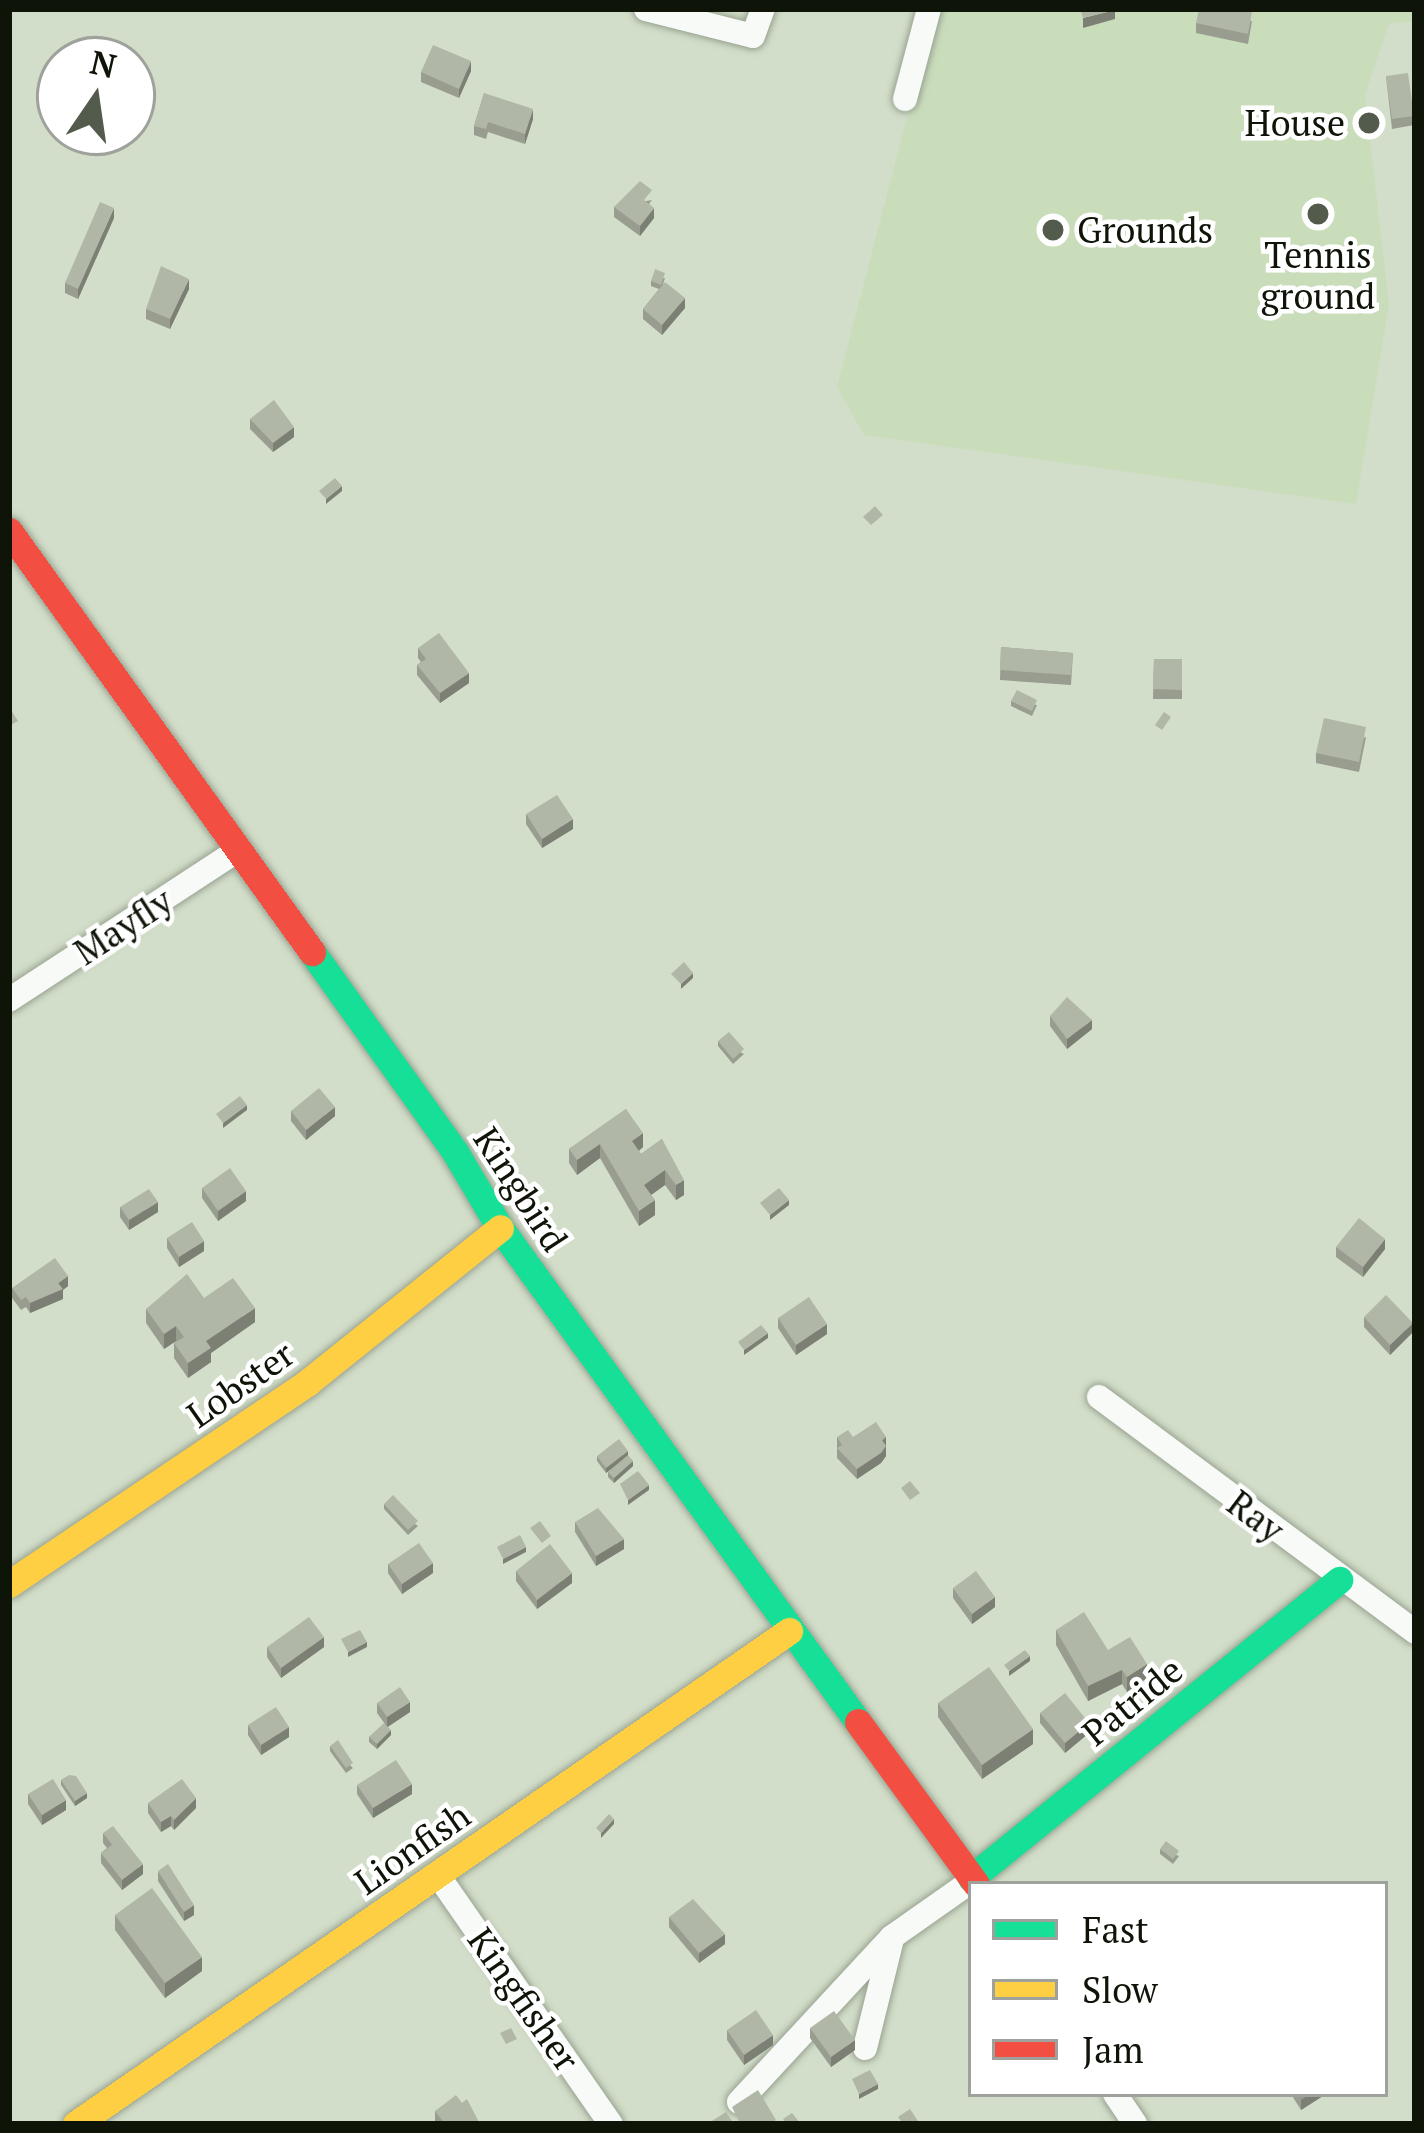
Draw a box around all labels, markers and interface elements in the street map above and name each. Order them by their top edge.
north arrow [36,36,156,156]
text: N [87,40,121,87]
place label: House [1245,101,1345,145]
marker: House [1356,110,1382,136]
marker: Tennis ground [1305,201,1331,227]
place label: Grounds [1077,208,1213,252]
marker: Grounds [1040,217,1066,243]
place label: Tennis ground [1261,232,1375,317]
street label: Mayfly [66,879,180,973]
street label: Kingbird [465,1119,577,1259]
street label: Lobster [178,1332,302,1436]
street label: Ray [1219,1481,1293,1551]
street label: Patride [1073,1648,1191,1754]
street label: Lionfish [346,1793,478,1903]
legend [968,1881,1388,2097]
text: Fast [1082,1906,1149,1953]
street label: Kingfisher [459,1919,589,2079]
text: Slow [1082,1966,1158,2013]
text: Jam [1082,2026,1144,2073]

